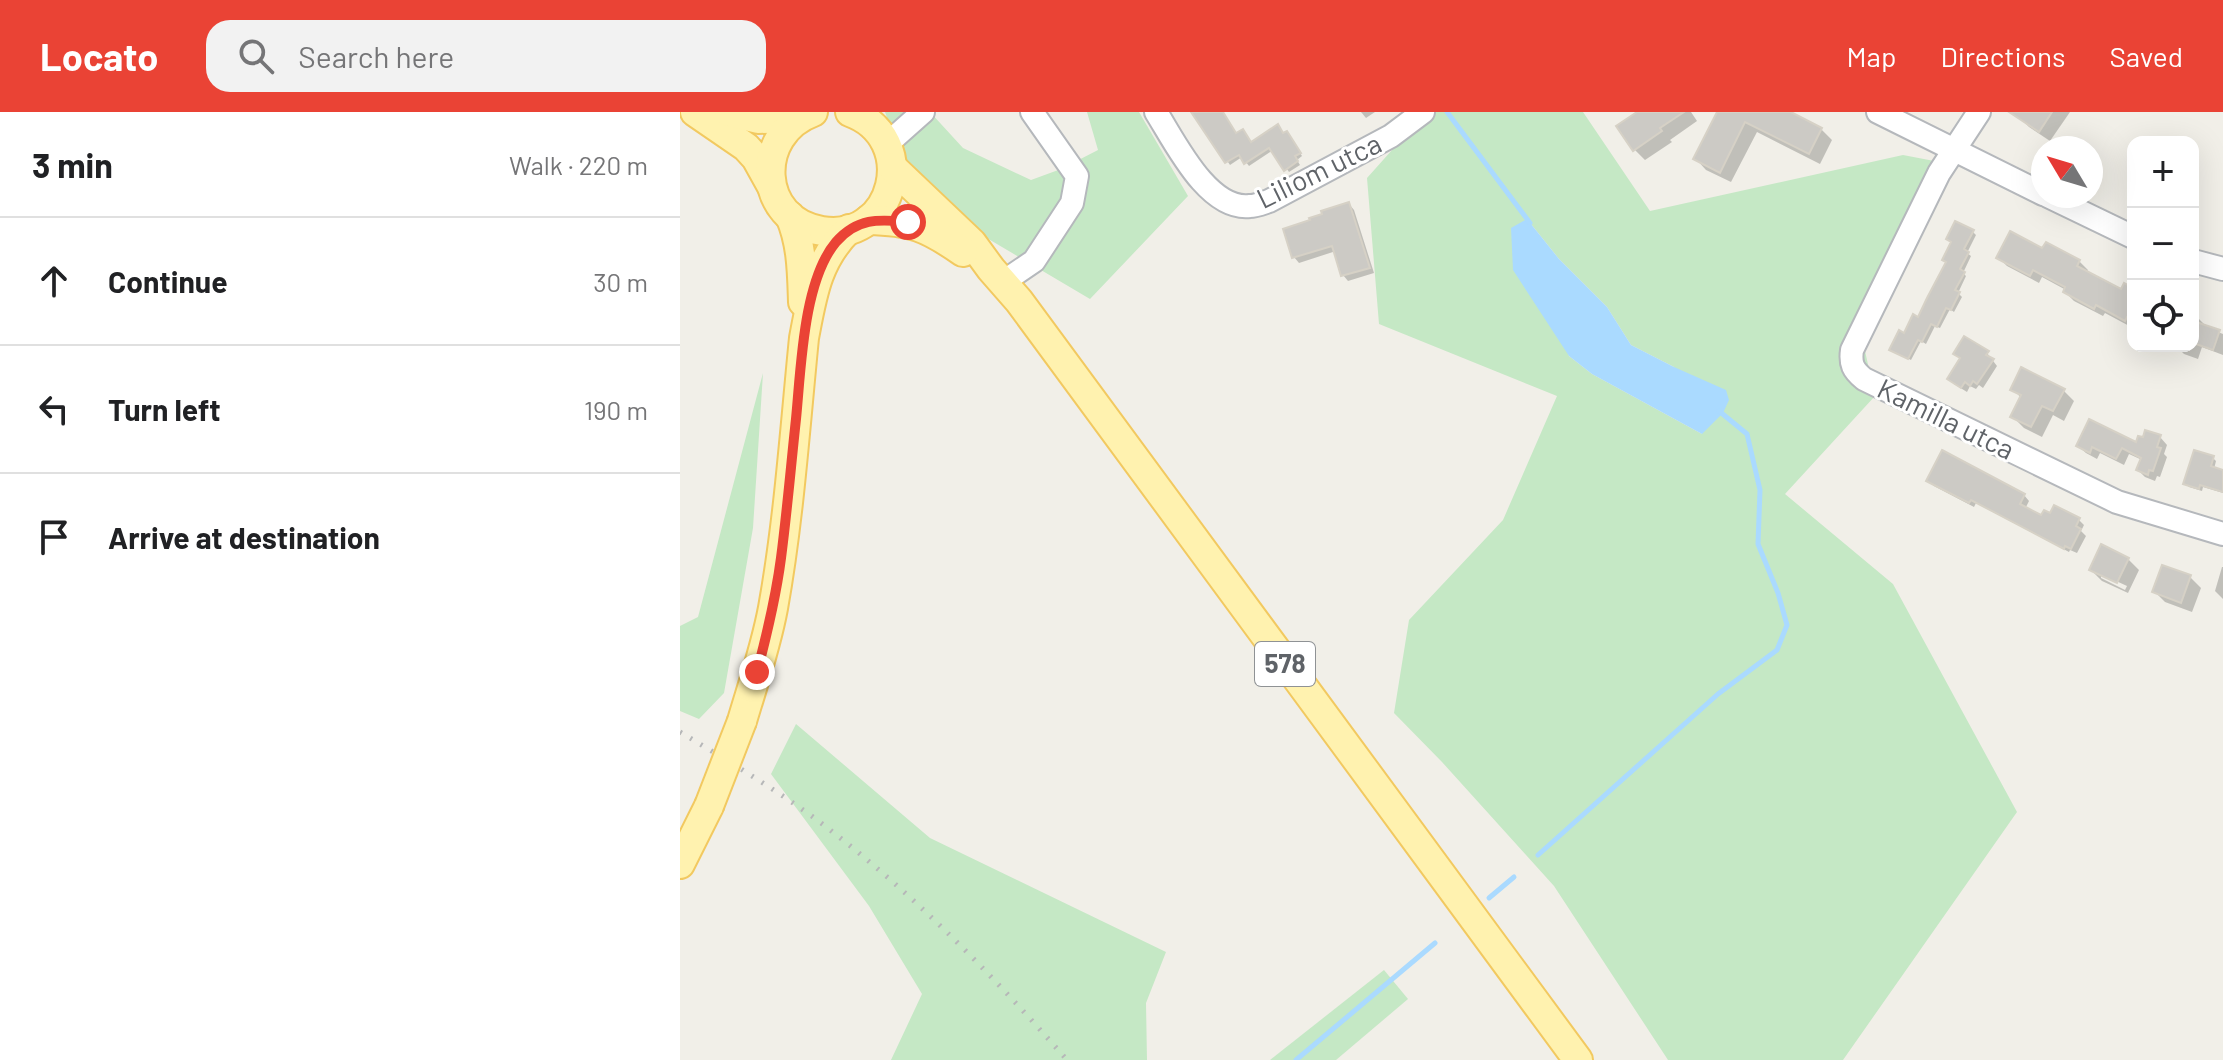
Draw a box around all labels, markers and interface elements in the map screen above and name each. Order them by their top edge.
search box [206,20,766,92]
text: Locato [40,33,158,79]
icon: search [234,34,278,78]
text: Search here [298,38,454,74]
text: Map [1847,39,1896,73]
text: Directions [1940,39,2066,73]
text: Saved [2110,39,2183,73]
street label: Liliom utca [1251,125,1386,215]
north arrow [2031,136,2103,208]
map controls [2127,136,2199,352]
button: + [2127,136,2199,208]
text: 3 min [32,144,113,185]
text: Walk · 220 m [509,149,648,180]
route start [890,204,926,240]
button: − [2127,208,2199,280]
icon: ahead [32,259,76,303]
text: Continue [108,263,228,299]
text: 30 m [593,266,648,297]
button: locate [2127,280,2199,352]
street label: Kamilla utca [1872,370,2020,466]
icon: left [32,387,76,431]
text: Turn left [108,391,221,427]
text: 190 m [584,394,648,425]
icon: arrive [32,515,76,559]
text: Arrive at destination [108,519,380,555]
road number: 578 [1255,642,1315,686]
route end [739,654,775,690]

